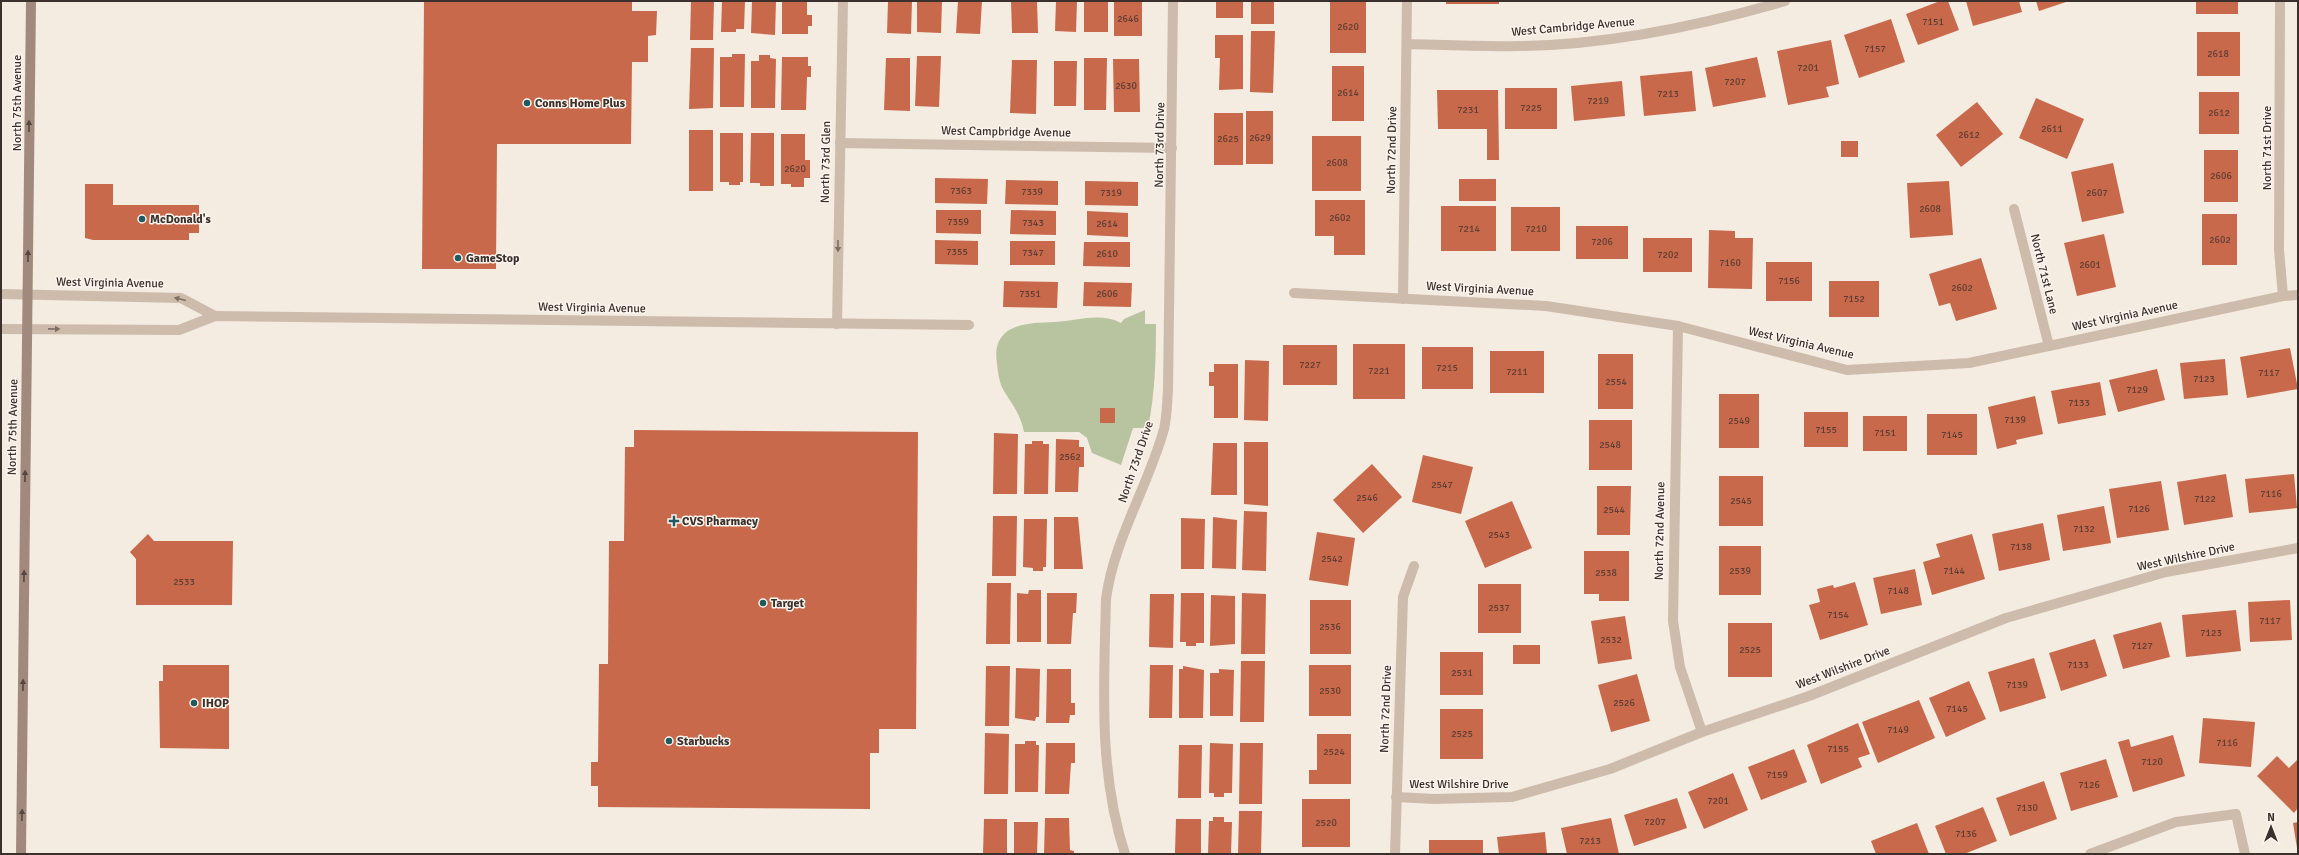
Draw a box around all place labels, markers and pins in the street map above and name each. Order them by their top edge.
place label: Conns Home Plus [535,96,626,111]
marker: Conns Home Plus [522,98,532,108]
place label: McDonald's [150,212,212,227]
marker: McDonald's [137,214,147,224]
place label: GameStop [466,251,520,266]
marker: GameStop [453,253,463,263]
place label: CVS Pharmacy [682,514,758,529]
marker: CVS Pharmacy [669,516,679,526]
place label: Target [771,596,804,611]
marker: Target [758,598,768,608]
place label: IHOP [202,696,229,711]
marker: IHOP [189,698,199,708]
place label: Starbucks [677,734,730,749]
marker: Starbucks [664,736,674,746]

